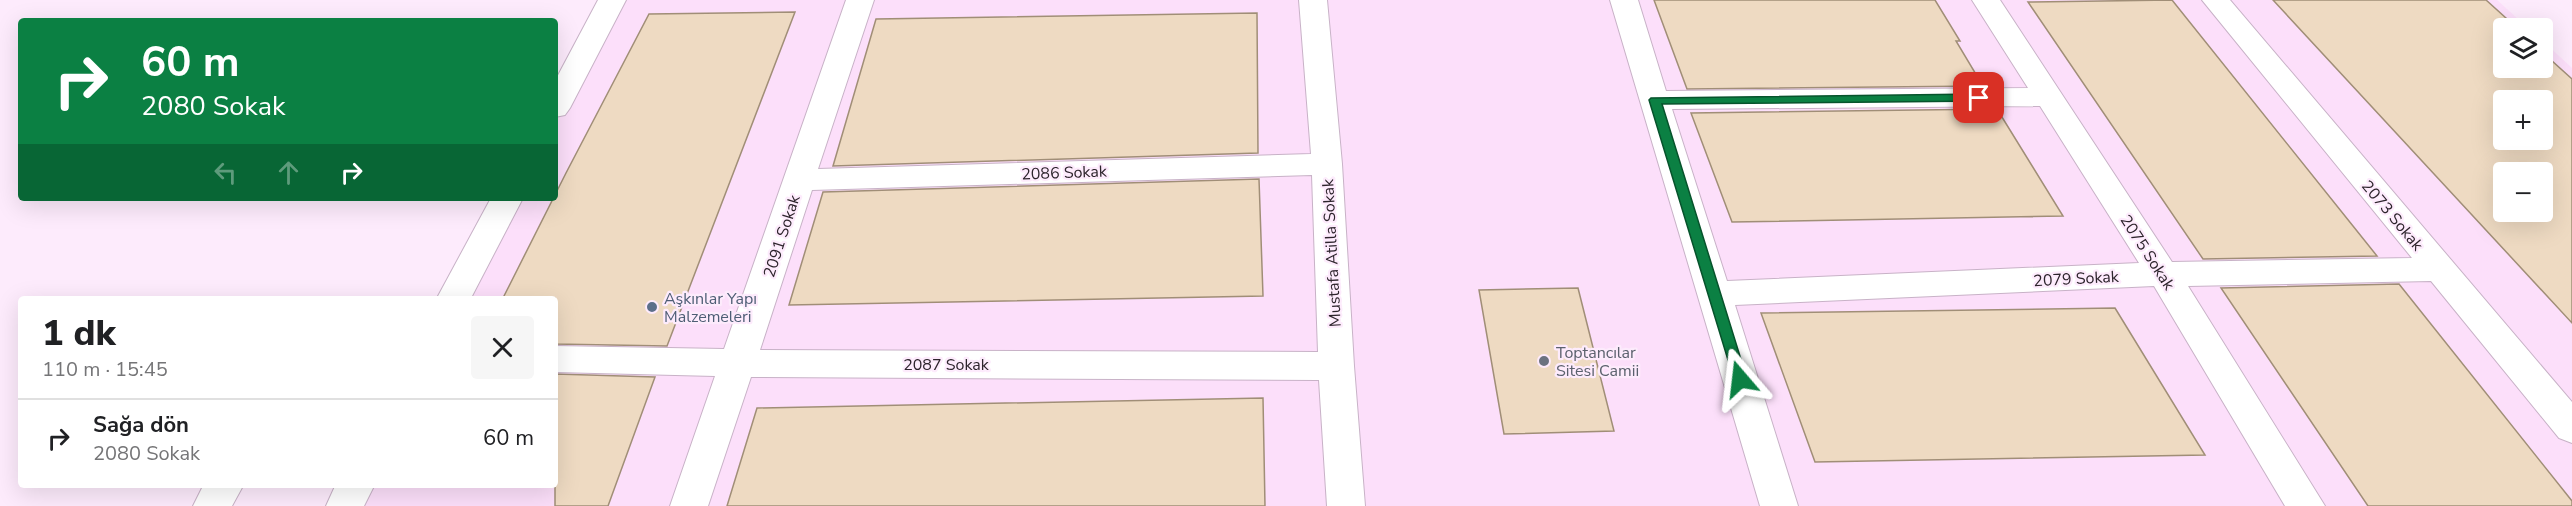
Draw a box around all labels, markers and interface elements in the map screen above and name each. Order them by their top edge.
map controls [2493,18,2553,222]
button: layers [2493,18,2553,78]
text: 60 m [141,34,240,91]
icon: right [42,42,120,120]
pin [1953,72,2004,123]
icon: arrive [1962,81,1995,114]
text: 2080 Sokak [141,88,286,125]
button: + [2493,90,2553,150]
icon: left [209,156,242,189]
icon: ahead [272,156,305,189]
icon: right [335,156,368,189]
street label: 2086 Sokak [1021,160,1108,185]
button: − [2493,162,2553,222]
street label: 2073 Sokak [2356,176,2429,256]
street label: Mustafa Atilla Sokak [1317,177,1347,328]
street label: 2091 Sokak [758,191,806,280]
street label: 2075 Sokak [2115,211,2180,295]
street label: 2079 Sokak [2033,266,2120,292]
place label: Aşkınlar Yapı Malzemeleri [664,288,757,328]
marker: Aşkınlar Yapı Malzemeleri [645,300,659,314]
text: 1 dk [42,309,116,358]
button: close [471,316,534,379]
place label: Toptancılar Sitesi Camii [1556,342,1639,382]
position arrow [1708,347,1772,411]
street label: 2087 Sokak [903,354,990,376]
marker: Toptancılar Sitesi Camii [1537,354,1551,368]
text: 110 m · 15:45 [42,356,168,383]
text: Sağa dön [93,410,189,440]
icon: right [42,422,75,455]
text: 60 m [483,423,534,453]
text: 2080 Sokak [93,440,200,467]

